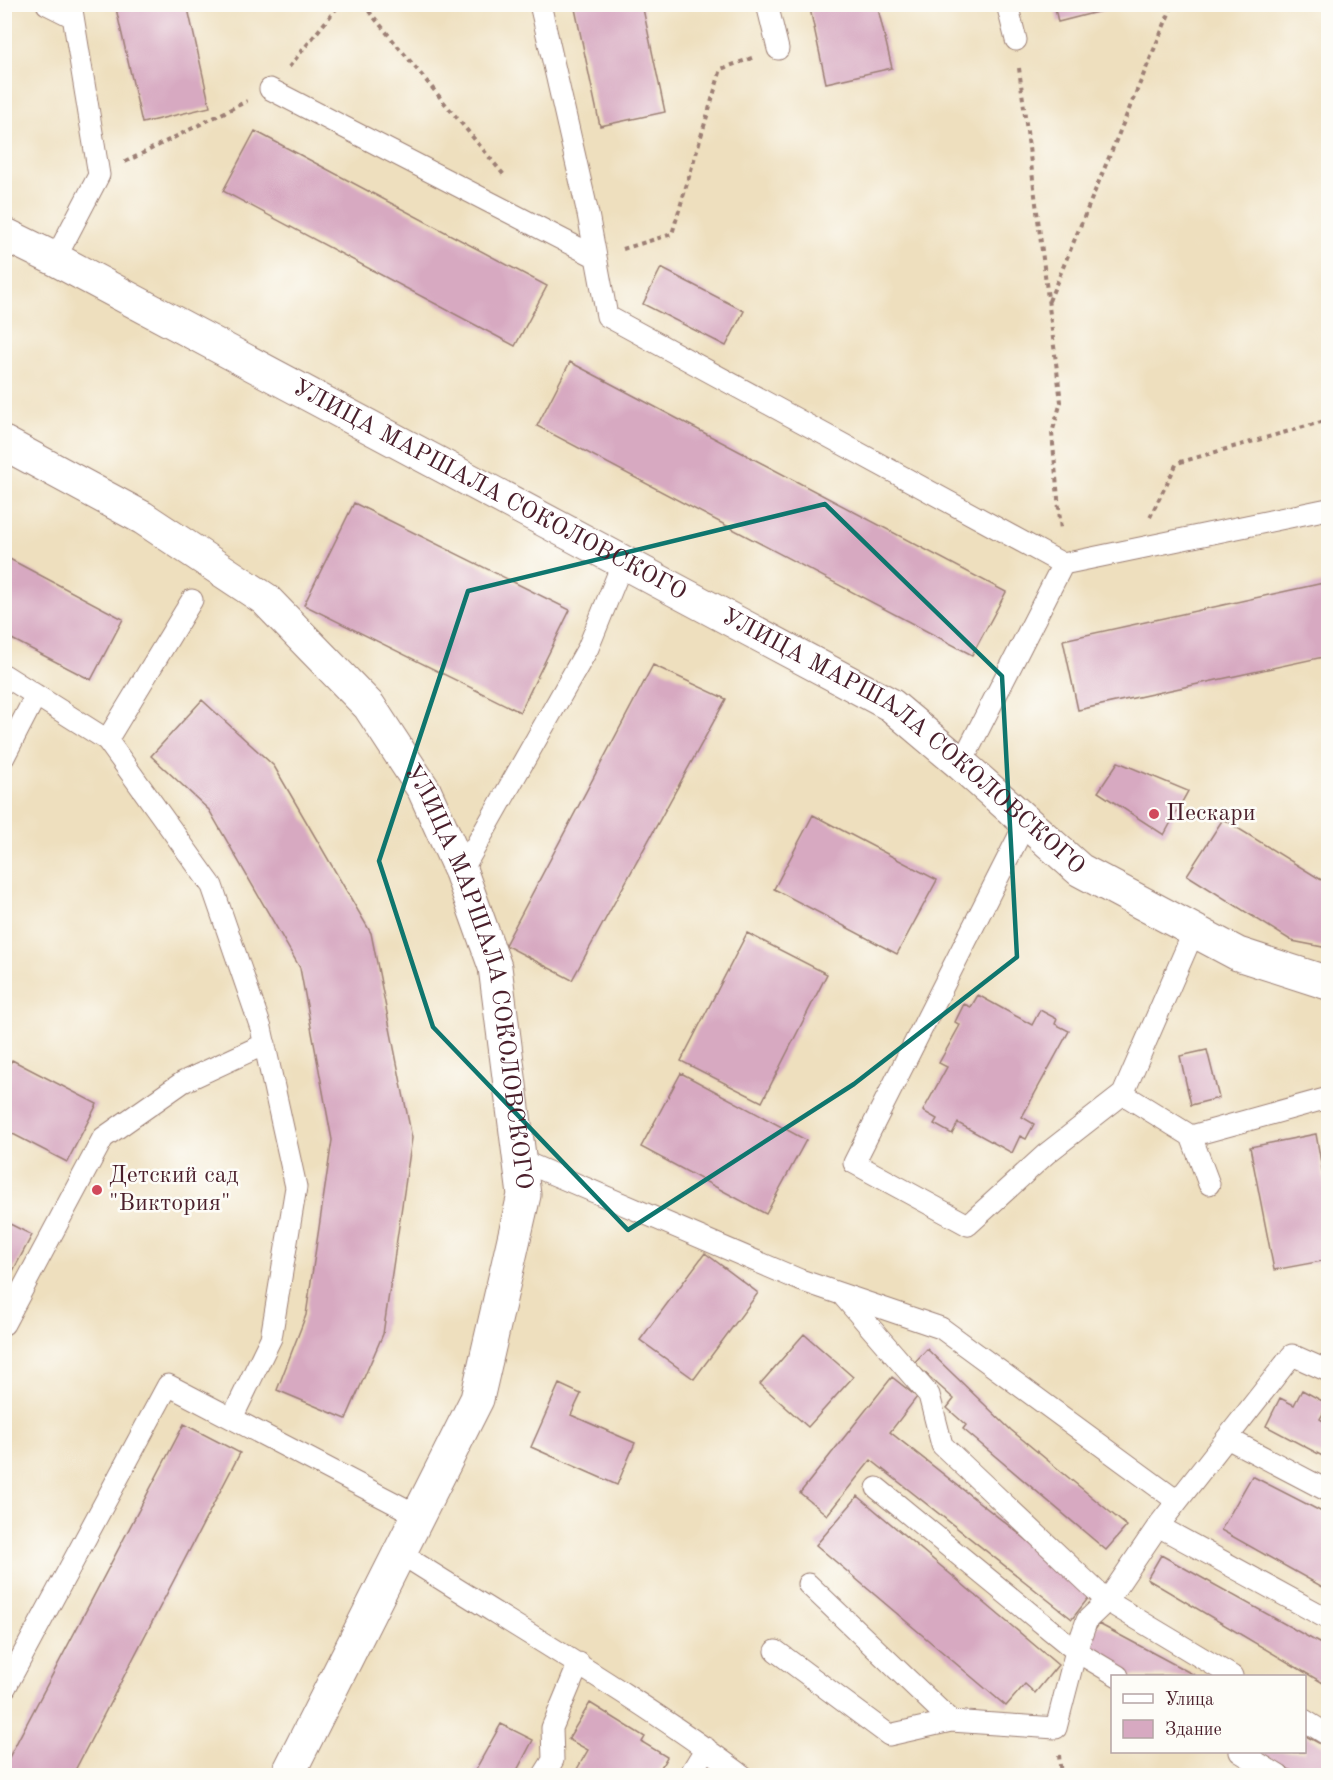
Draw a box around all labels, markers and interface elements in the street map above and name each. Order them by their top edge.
street label: УЛИЦА МАРШАЛА СОКОЛОВСКОГО [289,376,690,605]
street label: УЛИЦА МАРШАЛА СОКОЛОВСКОГО [717,605,1089,880]
street label: УЛИЦА МАРШАЛА СОКОЛОВСКОГО [399,761,535,1191]
place label: Пескари [1166,802,1256,826]
marker: Пескари [1147,807,1161,821]
place label: Детский сад "Виктория" [109,1164,239,1216]
marker: Детский сад "Виктория" [90,1183,104,1197]
legend [1111,1675,1306,1753]
text: Улица [1165,1691,1214,1709]
text: Здание [1165,1721,1222,1739]

